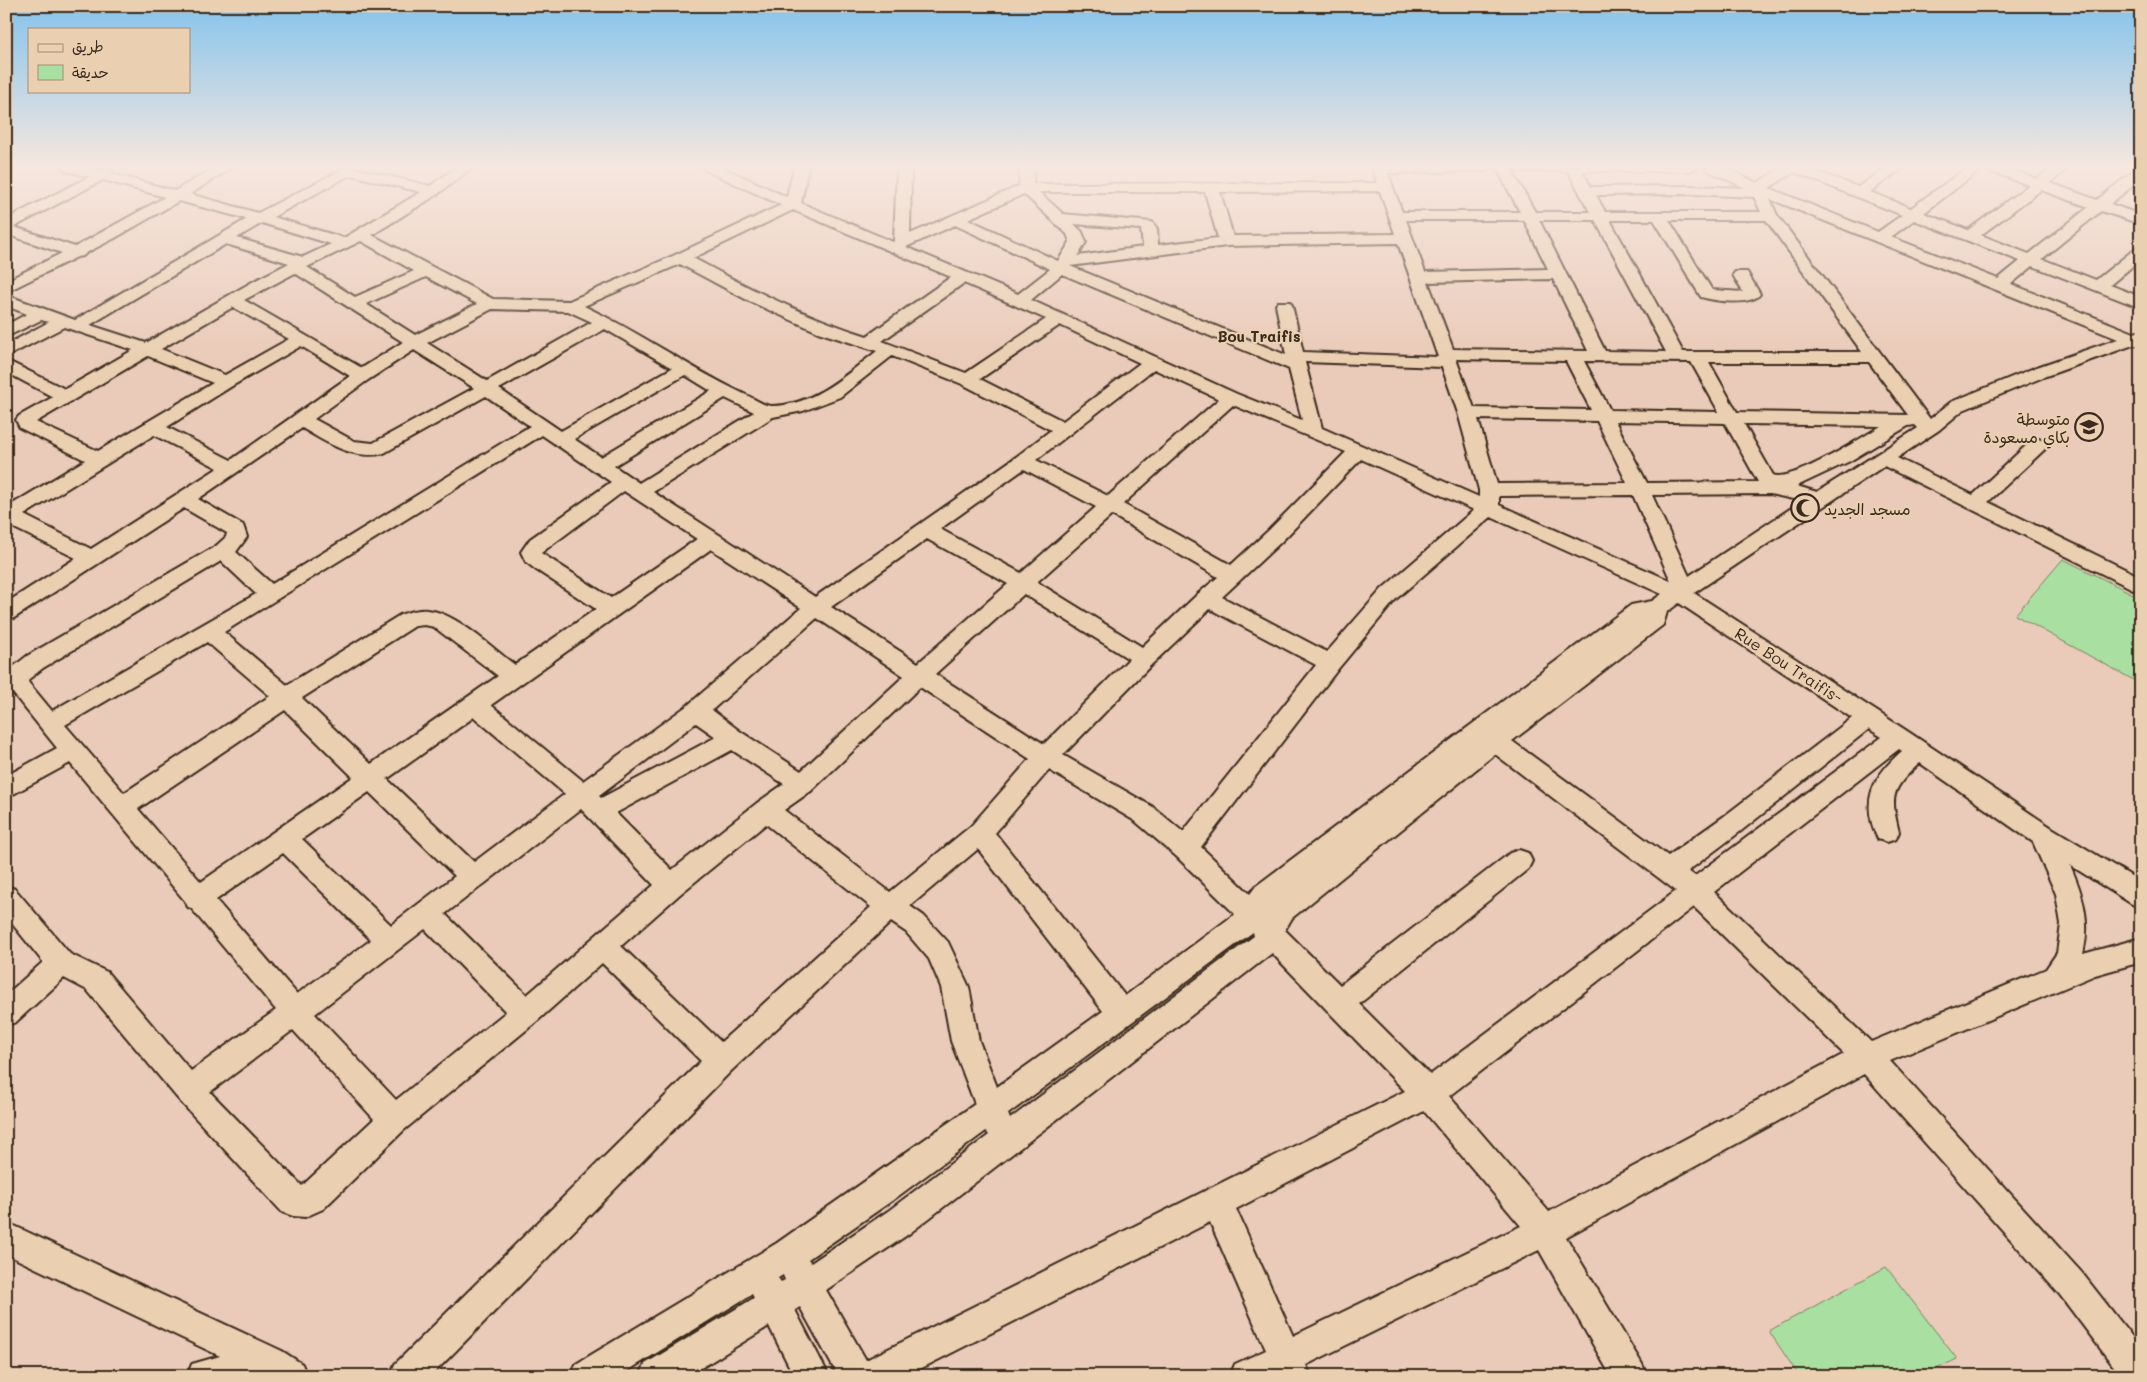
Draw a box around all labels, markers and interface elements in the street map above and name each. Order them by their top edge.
legend [28,28,190,92]
text: طريق [72,36,104,56]
text: حديقة [72,62,109,82]
district label: Bou Traifis [1217,326,1301,346]
place label: متوسطة بكاي مسعودة [1983,408,2070,449]
school or university icon: متوسطة بكاي مسعودة [2074,412,2104,442]
mosque icon: مسجد الجديد [1790,493,1820,523]
place label: مسجد الجديد [1824,498,1911,519]
street label: Rue Bou Traifis- [1731,622,1847,708]

